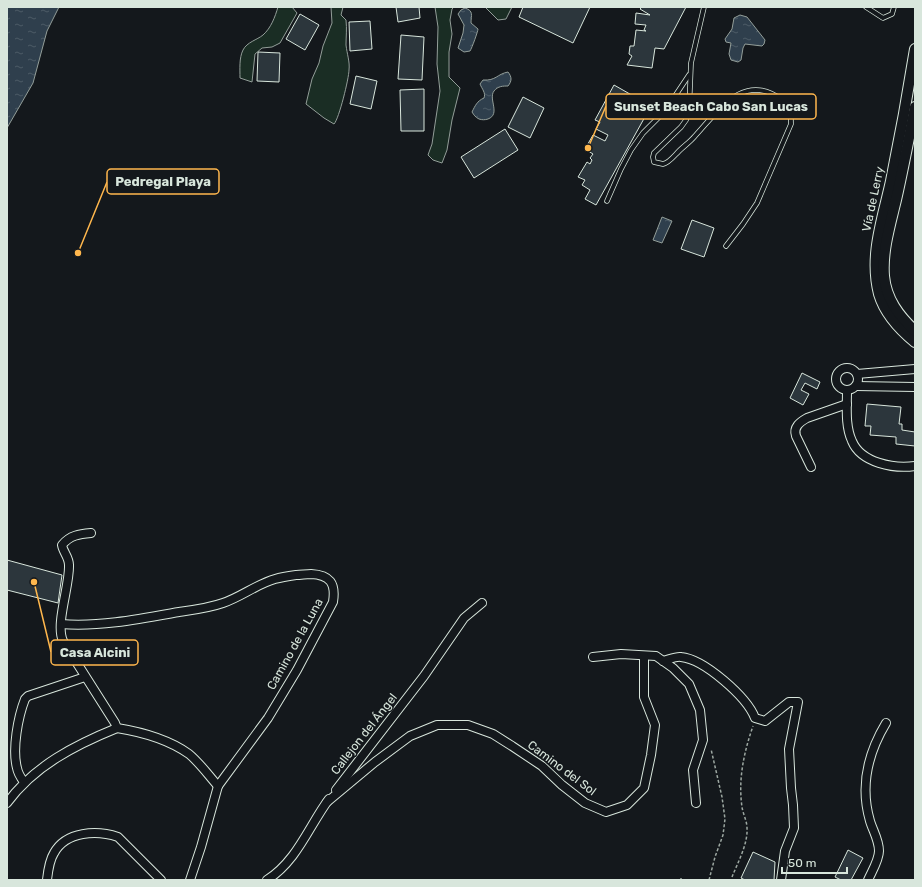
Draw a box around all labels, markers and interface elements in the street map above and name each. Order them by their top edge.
callout: Sunset Beach Cabo San Lucas [606,94,816,119]
text: Sunset Beach Cabo San Lucas [614,99,808,114]
street label: Vía de Lerry [859,165,887,233]
callout: Pedregal Playa [107,169,219,194]
text: Pedregal Playa [115,174,211,189]
street label: Camino de la Luna [264,596,326,692]
callout: Casa Alcini [51,640,138,665]
text: Casa Alcini [60,645,130,660]
street label: Callejon del Ángel [328,691,400,777]
street label: Camino del Sol [525,738,599,798]
scale bar [782,849,847,875]
text: 50 m [788,856,816,870]

